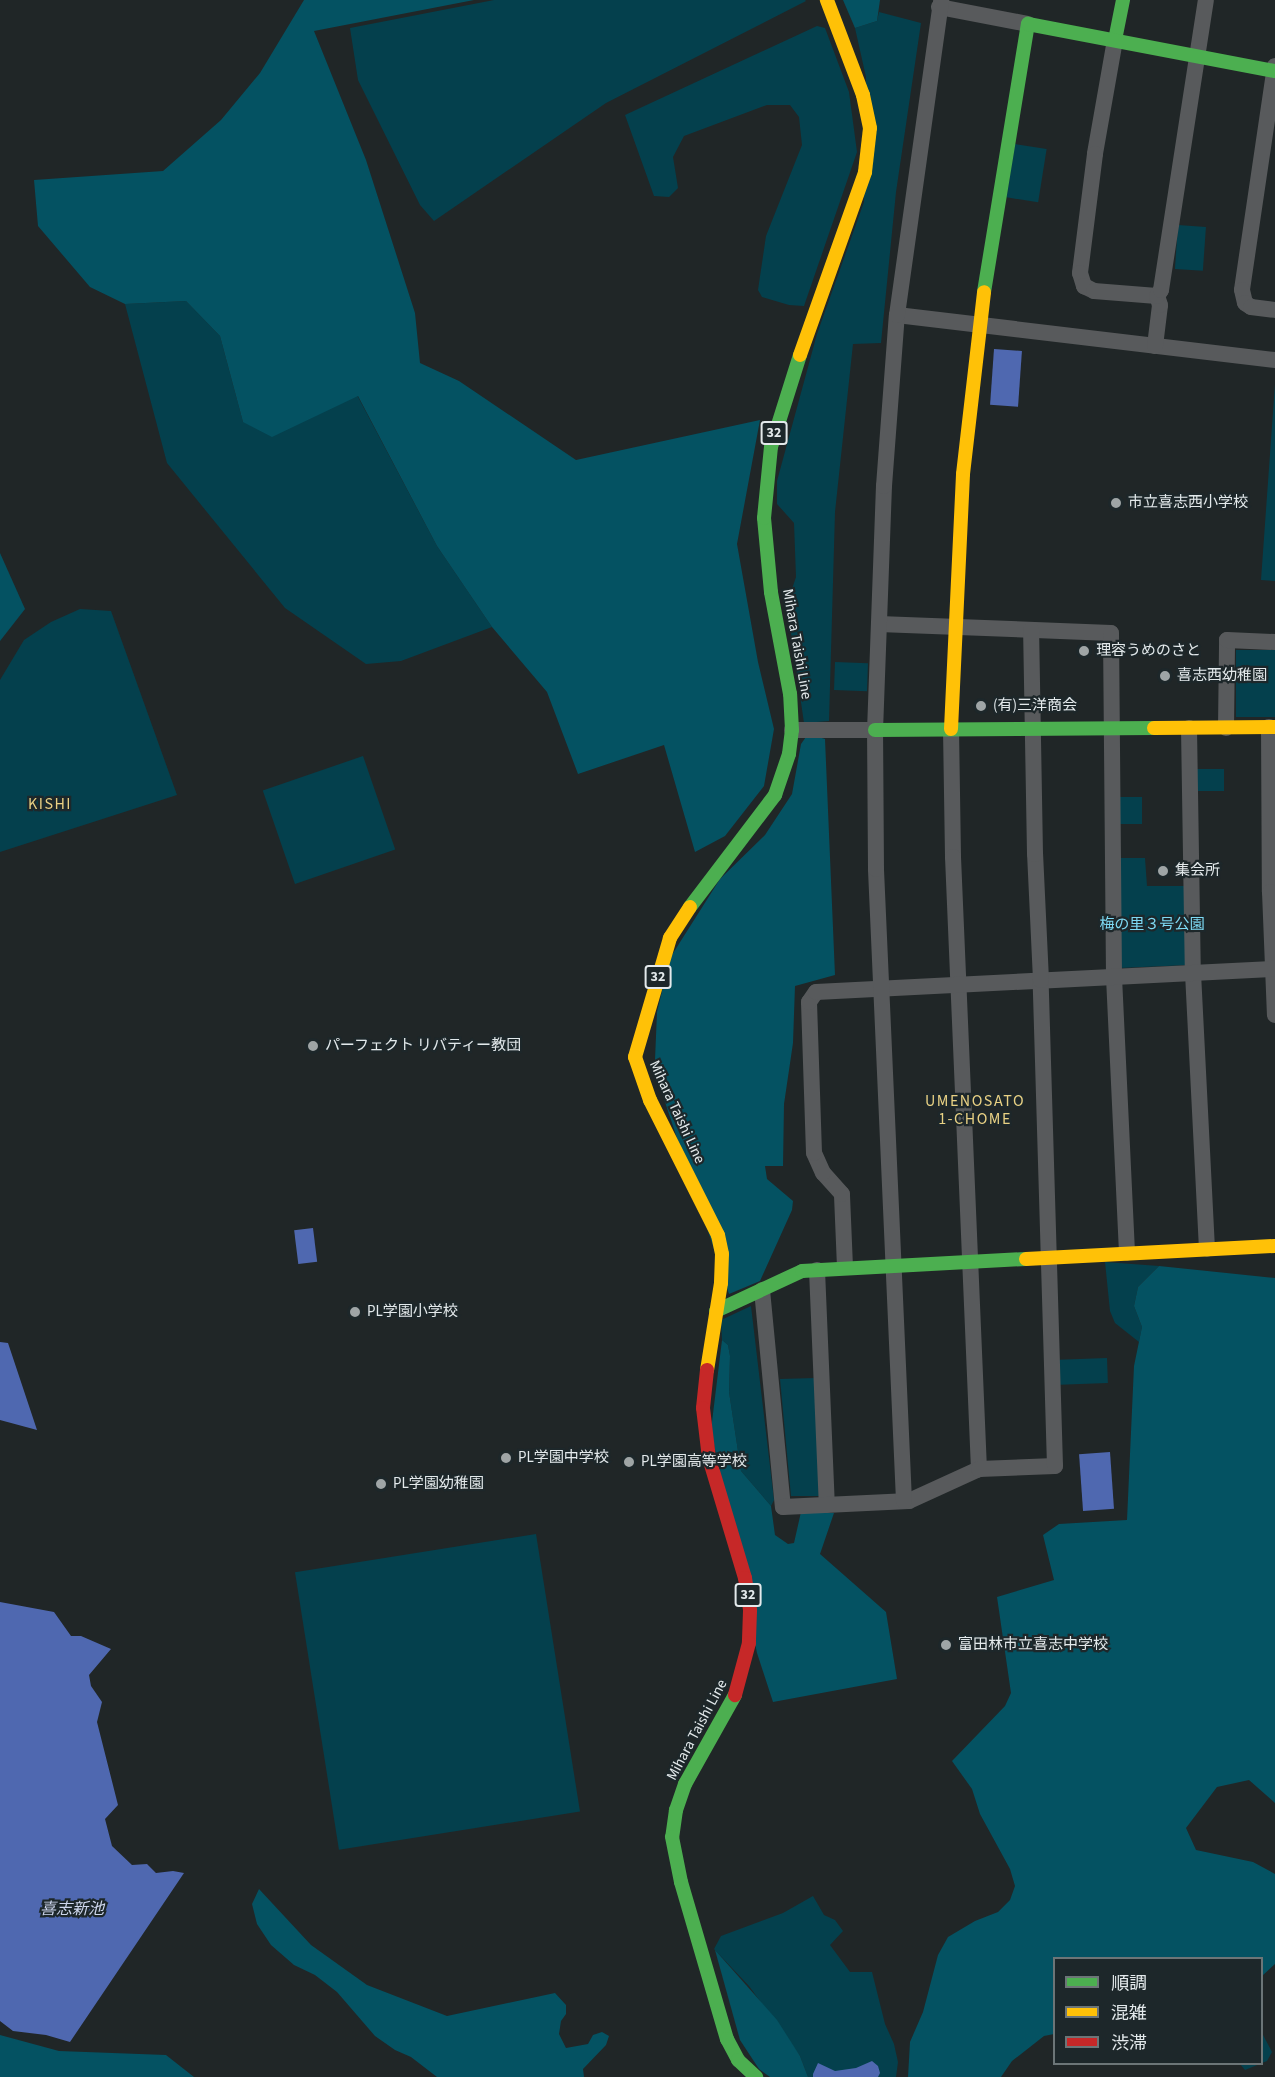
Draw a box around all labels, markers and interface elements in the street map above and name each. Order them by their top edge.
road number: 32 [760,422,788,444]
place label: 市立喜志西小学校 [1128,494,1248,512]
marker: 市立喜志西小学校 [1109,496,1123,510]
street label: Mihara Taishi Line [778,587,816,701]
place label: 理容うめのさと [1096,642,1201,660]
marker: 理容うめのさと [1077,644,1091,658]
place label: 喜志西幼稚園 [1177,667,1267,685]
marker: 喜志西幼稚園 [1158,669,1172,683]
place label: (有)三洋商会 [993,697,1077,715]
marker: (有)三洋商会 [974,699,988,713]
district label: KISHI [28,794,72,814]
place label: 集会所 [1175,862,1220,880]
marker: 集会所 [1156,864,1170,878]
park label: 梅の里３号公園 [1100,916,1204,934]
road number: 32 [644,966,672,988]
place label: パーフェクト リバティー教団 [325,1037,523,1055]
marker: パーフェクト リバティー教団 [306,1039,320,1053]
street label: Mihara Taishi Line [645,1058,709,1166]
district label: UMENOSATO 1-CHOME [925,1091,1025,1129]
place label: PL学園小学校 [367,1303,458,1321]
marker: PL学園小学校 [348,1305,362,1319]
place label: PL学園中学校 [518,1449,609,1467]
marker: PL学園中学校 [499,1451,513,1465]
place label: PL学園高等学校 [641,1453,747,1471]
marker: PL学園高等学校 [622,1455,636,1469]
place label: PL学園幼稚園 [393,1475,484,1493]
marker: PL学園幼稚園 [374,1477,388,1491]
road number: 32 [734,1584,762,1606]
place label: 富田林市立喜志中学校 [958,1636,1108,1654]
marker: 富田林市立喜志中学校 [939,1638,953,1652]
street label: Mihara Taishi Line [663,1676,731,1784]
water label: 喜志新池 [40,1899,104,1919]
legend [1053,1957,1263,2065]
text: 順調 [1111,1971,1147,1996]
text: 混雑 [1111,2001,1147,2026]
text: 渋滞 [1111,2031,1147,2056]

